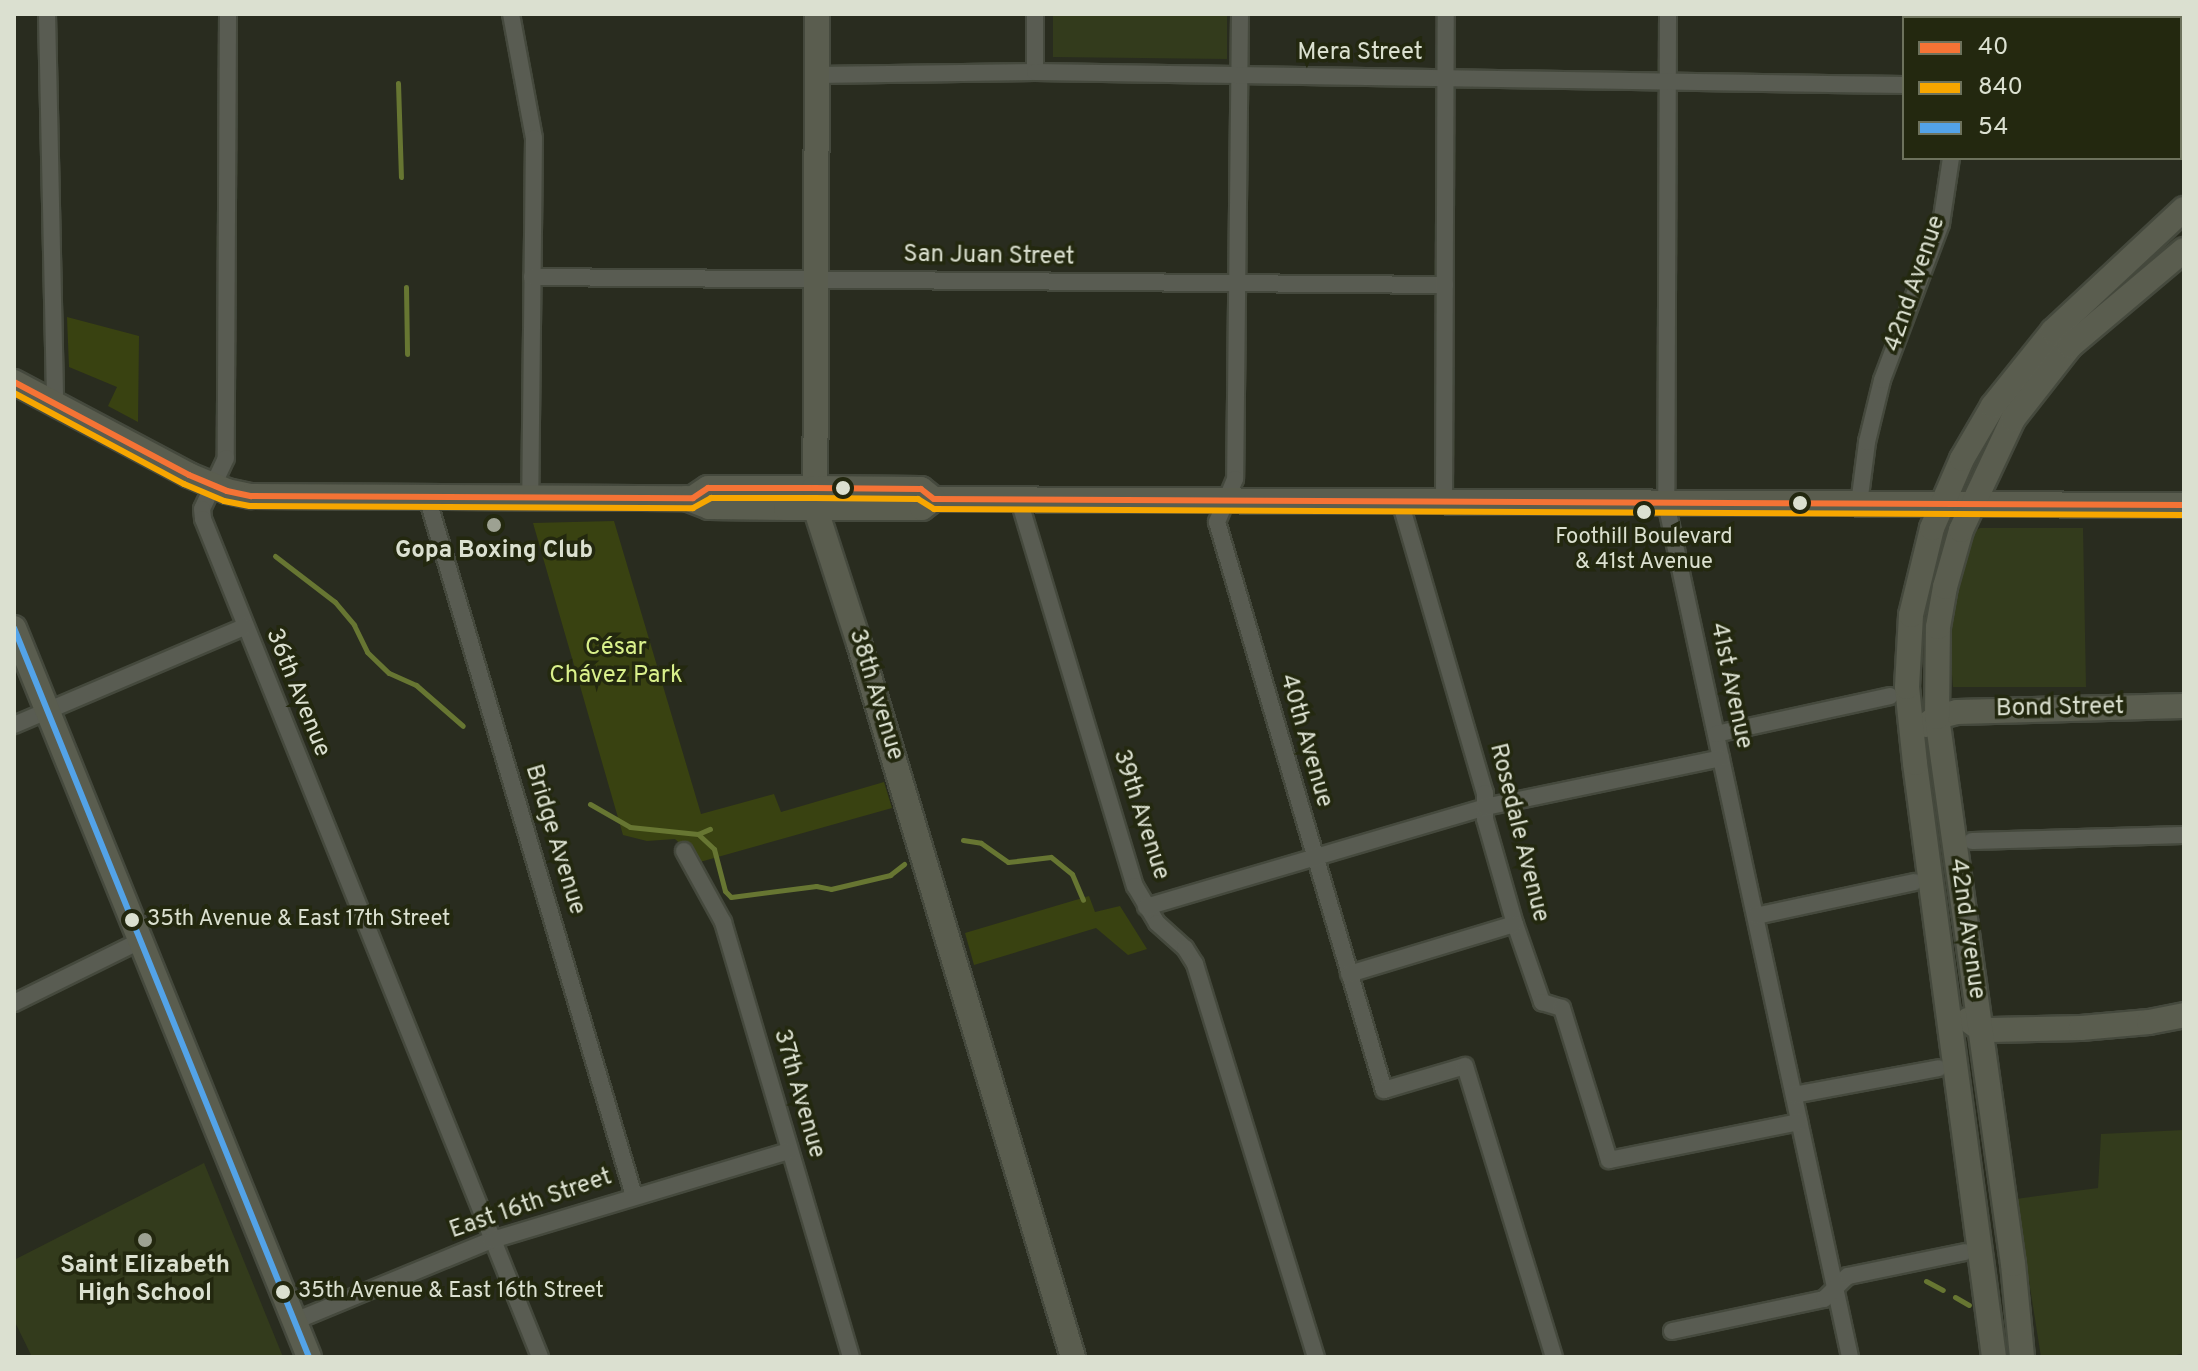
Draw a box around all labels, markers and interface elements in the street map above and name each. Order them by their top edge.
legend [1902,16,2182,160]
text: 40 [1978,33,2008,63]
street label: Mera Street [1297,40,1423,68]
text: 840 [1978,73,2023,103]
text: 54 [1978,113,2008,143]
street label: 42nd Avenue [1879,212,1953,356]
street label: San Juan Street [903,241,1075,273]
unlabelled marker [835,480,851,496]
unlabelled marker [1792,495,1808,511]
marker: Foothill Boulevard & 41st Avenue [1636,504,1652,520]
marker: Gopa Boxing Club [485,516,503,534]
place label: Foothill Boulevard & 41st Avenue [1555,524,1733,576]
place label: Gopa Boxing Club [395,538,593,566]
street label: 41st Avenue [1702,620,1758,752]
street label: 36th Avenue [258,624,336,762]
street label: 38th Avenue [841,625,909,765]
park label: César Chávez Park [549,635,683,691]
street label: 40th Avenue [1272,671,1338,811]
street label: Bond Street [1996,693,2124,725]
street label: Rosedale Avenue [1482,740,1554,926]
street label: 39th Avenue [1105,746,1175,884]
street label: Bridge Avenue [517,761,591,919]
street label: 42nd Avenue [1942,856,1990,1002]
place label: 35th Avenue & East 17th Street [147,907,451,933]
marker: 35th Avenue & East 17th Street [124,912,140,928]
street label: 37th Avenue [766,1026,830,1162]
street label: East 16th Street [446,1164,616,1246]
marker: Saint Elizabeth High School [136,1231,154,1249]
place label: Saint Elizabeth High School [60,1253,230,1309]
place label: 35th Avenue & East 16th Street [298,1279,605,1305]
marker: 35th Avenue & East 16th Street [275,1284,291,1300]

